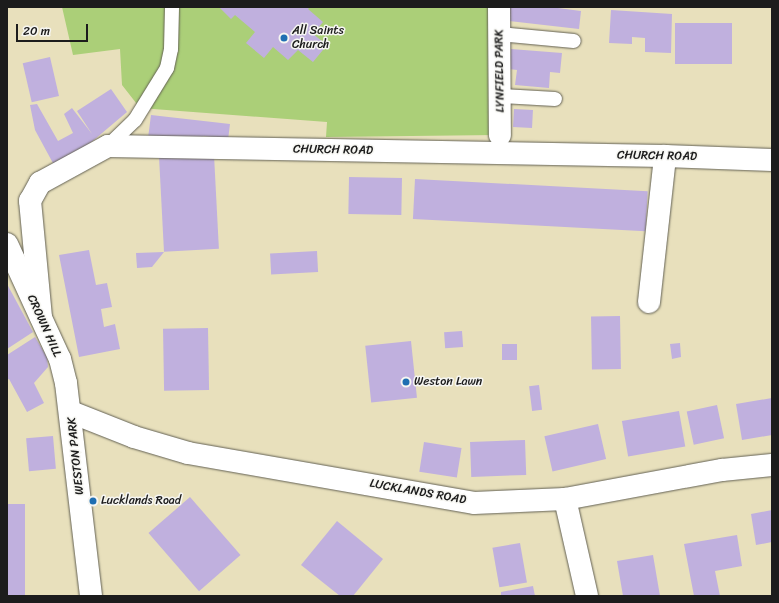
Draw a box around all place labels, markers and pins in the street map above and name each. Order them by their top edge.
place label: All Saints Church [292,24,343,52]
marker: All Saints Church [279,33,289,43]
place label: Weston Lawn [414,375,482,389]
marker: Weston Lawn [401,377,411,387]
place label: Lucklands Road [101,494,181,508]
marker: Lucklands Road [88,496,98,506]

